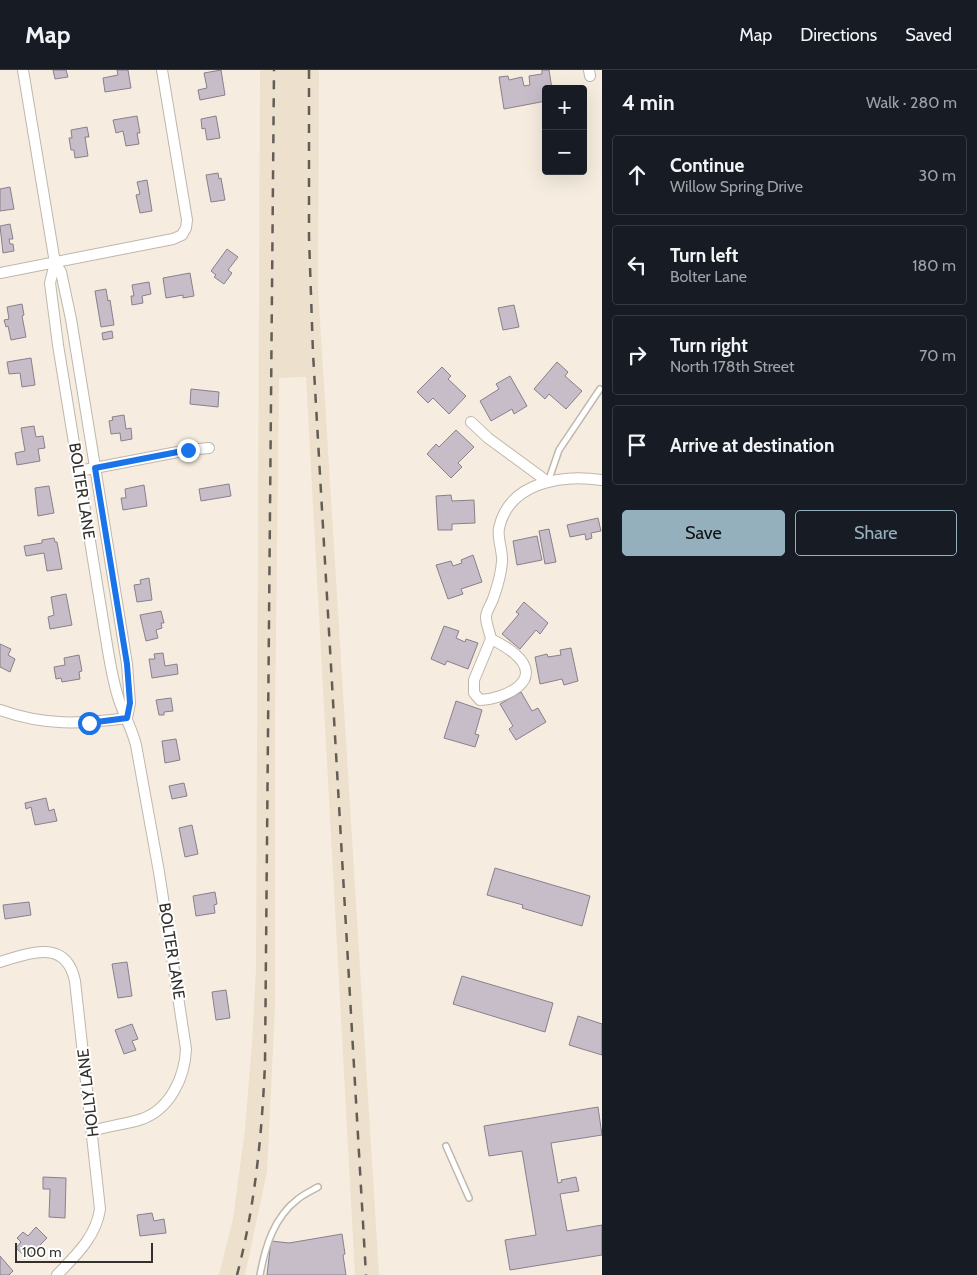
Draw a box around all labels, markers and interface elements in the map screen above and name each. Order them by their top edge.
text: Map [25,20,71,49]
text: Map [739,24,772,46]
text: Directions [800,24,877,46]
text: Saved [905,24,952,46]
map controls [542,85,587,175]
button: + [542,85,587,130]
text: 4 min [622,90,675,115]
text: Walk · 280 m [866,93,957,112]
button: − [542,130,587,175]
text: Continue [670,154,744,177]
icon: ahead [623,161,651,189]
text: 30 m [919,166,956,185]
text: Willow Spring Drive [670,177,803,196]
text: Turn left [670,244,738,267]
icon: left [623,251,651,279]
text: 180 m [912,256,956,275]
text: Bolter Lane [670,267,747,286]
text: Turn right [670,334,748,357]
icon: right [623,341,651,369]
text: 70 m [919,346,956,365]
text: North 178th Street [670,357,794,376]
icon: arrive [623,431,651,459]
text: Arrive at destination [670,434,834,457]
route end [177,439,200,462]
street label: BOLTER LANE [65,441,99,541]
button: Save [622,510,785,556]
button: Share [795,510,957,556]
route start [78,712,101,735]
street label: BOLTER LANE [155,901,189,1001]
street label: HOLLY LANE [73,1048,103,1138]
scale bar [15,1240,152,1263]
text: 100 m [22,1243,62,1261]

